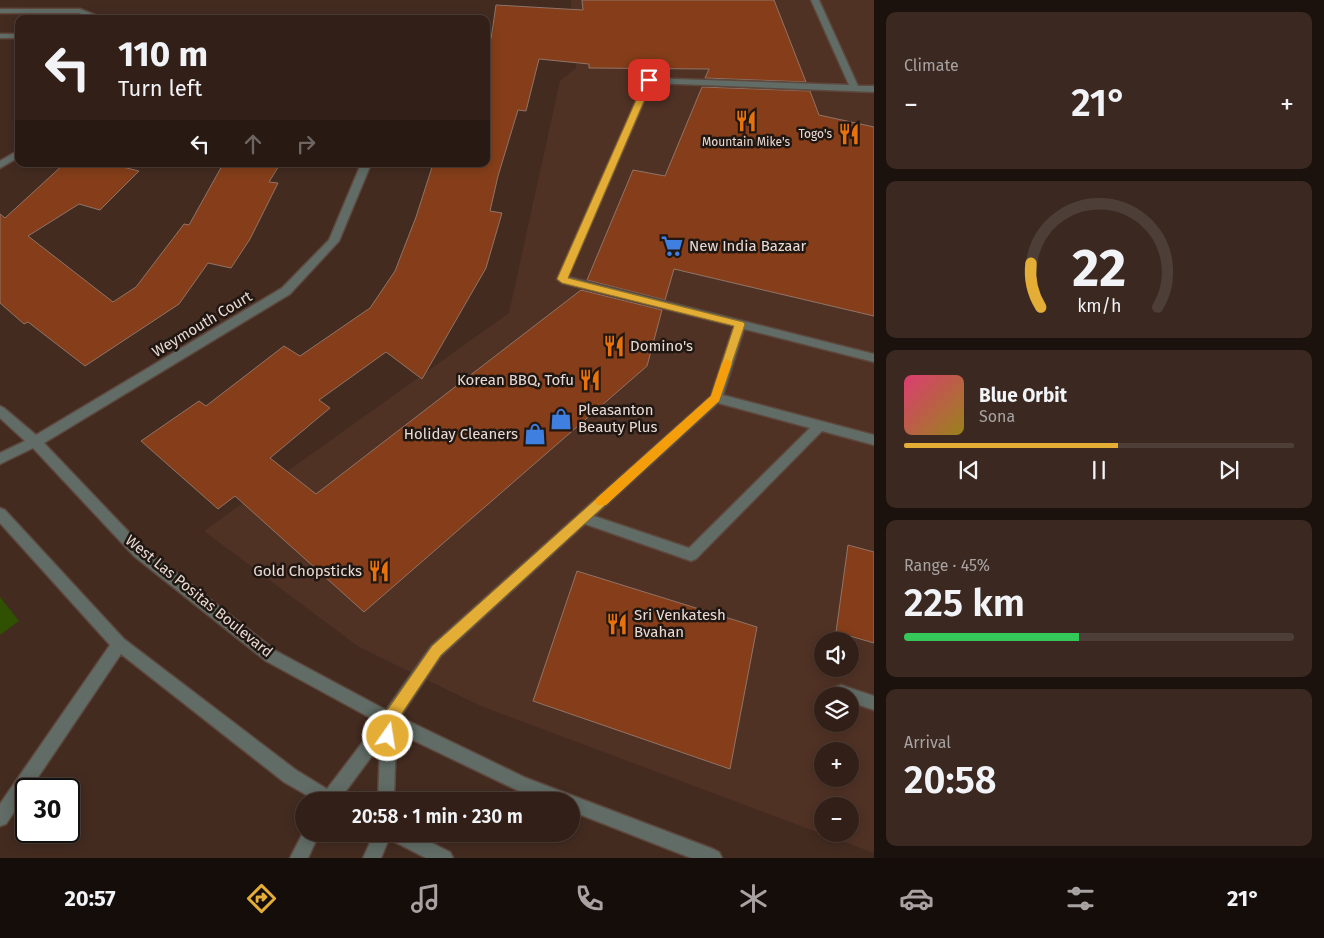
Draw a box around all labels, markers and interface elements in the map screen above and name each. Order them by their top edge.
text: 110 m [118,33,208,75]
icon: left [35,35,100,100]
text: Climate [904,56,959,75]
pin [628,59,670,101]
icon: arrive [635,66,663,94]
text: Turn left [118,75,202,102]
text: 21° [1071,80,1127,126]
text: − [904,88,918,121]
text: + [1280,88,1294,121]
restaurant icon: Mountain Mike's [733,108,759,134]
restaurant icon: Togo's [836,121,862,147]
place label: Togo's [798,127,832,141]
icon: left [186,130,214,158]
icon: ahead [239,130,267,158]
icon: right [292,130,320,158]
place label: Mountain Mike's [702,135,790,149]
supermarket icon: New India Bazaar [659,233,685,259]
place label: New India Bazaar [689,237,807,255]
text: 22 [1072,237,1126,300]
street label: Weymouth Court [149,287,256,361]
text: km/h [1077,295,1121,317]
restaurant icon: Domino's [601,333,627,359]
place label: Domino's [630,337,693,355]
restaurant icon: Korean BBQ, Tofu [577,367,603,393]
place label: Korean BBQ, Tofu [457,371,574,389]
text: Blue Orbit [979,384,1067,407]
place label: Pleasanton Beauty Plus [578,401,657,436]
shop icon: Pleasanton Beauty Plus [548,406,574,432]
text: Sona [979,407,1015,426]
shop icon: Holiday Cleaners [522,421,548,447]
place label: Holiday Cleaners [404,425,518,443]
icon: previous [955,456,983,484]
icon: pause [1085,456,1113,484]
icon: next [1215,456,1243,484]
street label: West Las Positas Boulevard [122,531,276,661]
text: Range · 45% [904,556,990,575]
restaurant icon: Gold Chopsticks [366,558,392,584]
place label: Gold Chopsticks [253,562,362,580]
text: 225 km [904,580,1025,626]
place label: Sri Venkatesh Bvahan [634,606,726,641]
restaurant icon: Sri Venkatesh Bvahan [604,611,630,637]
map controls [814,632,859,842]
button: sound [814,632,859,677]
button: layers [814,687,859,732]
position arrow [361,709,413,761]
text: Arrival [904,733,951,752]
button: + [814,742,859,787]
text: 20:58 [904,757,997,803]
speed limit sign: 30 [15,778,80,843]
button: − [814,797,859,842]
text: 20:58 · 1 min · 230 m [352,805,523,828]
icon: directions [244,881,279,916]
icon: music [408,881,443,916]
icon: phone [572,881,607,916]
icon: climate [736,881,771,916]
icon: car [899,881,934,916]
icon: filters [1063,881,1098,916]
text: 20:57 [64,885,116,912]
text: 21° [1227,885,1260,912]

